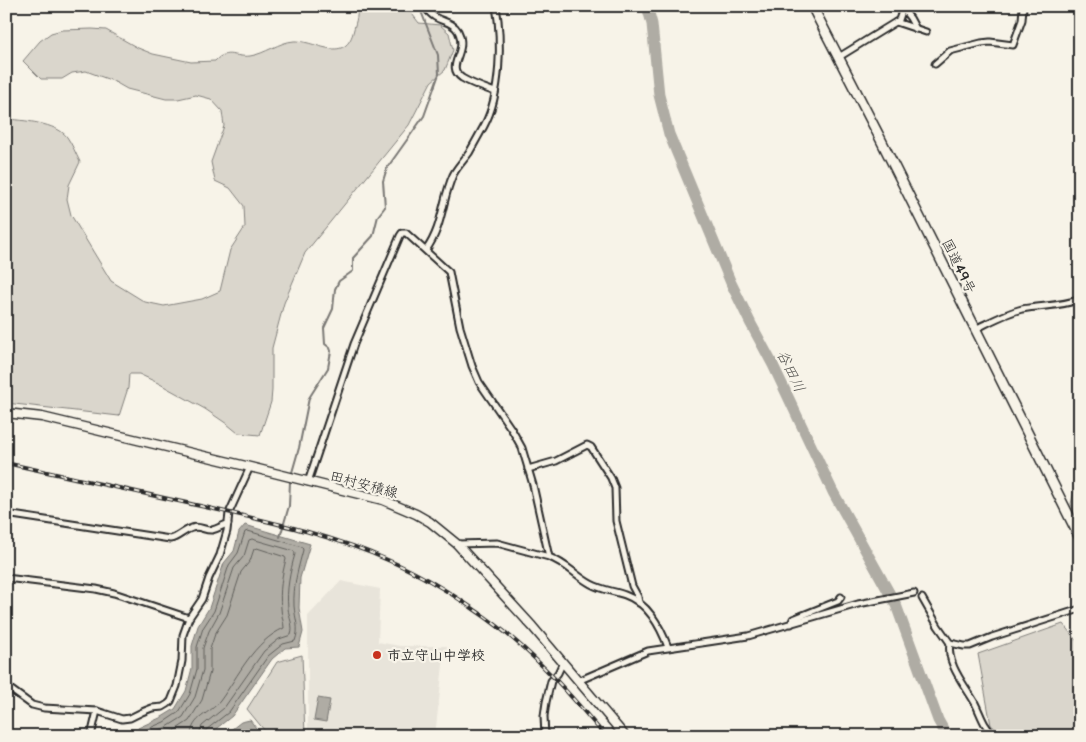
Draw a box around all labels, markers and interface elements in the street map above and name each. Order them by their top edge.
street label: 国道49号 [938,236,979,296]
water label: 谷田川 [772,347,809,396]
street label: 田村安積線 [328,467,400,502]
place label: 市立守山中学校 [387,647,485,664]
marker: 市立守山中学校 [371,649,383,661]

